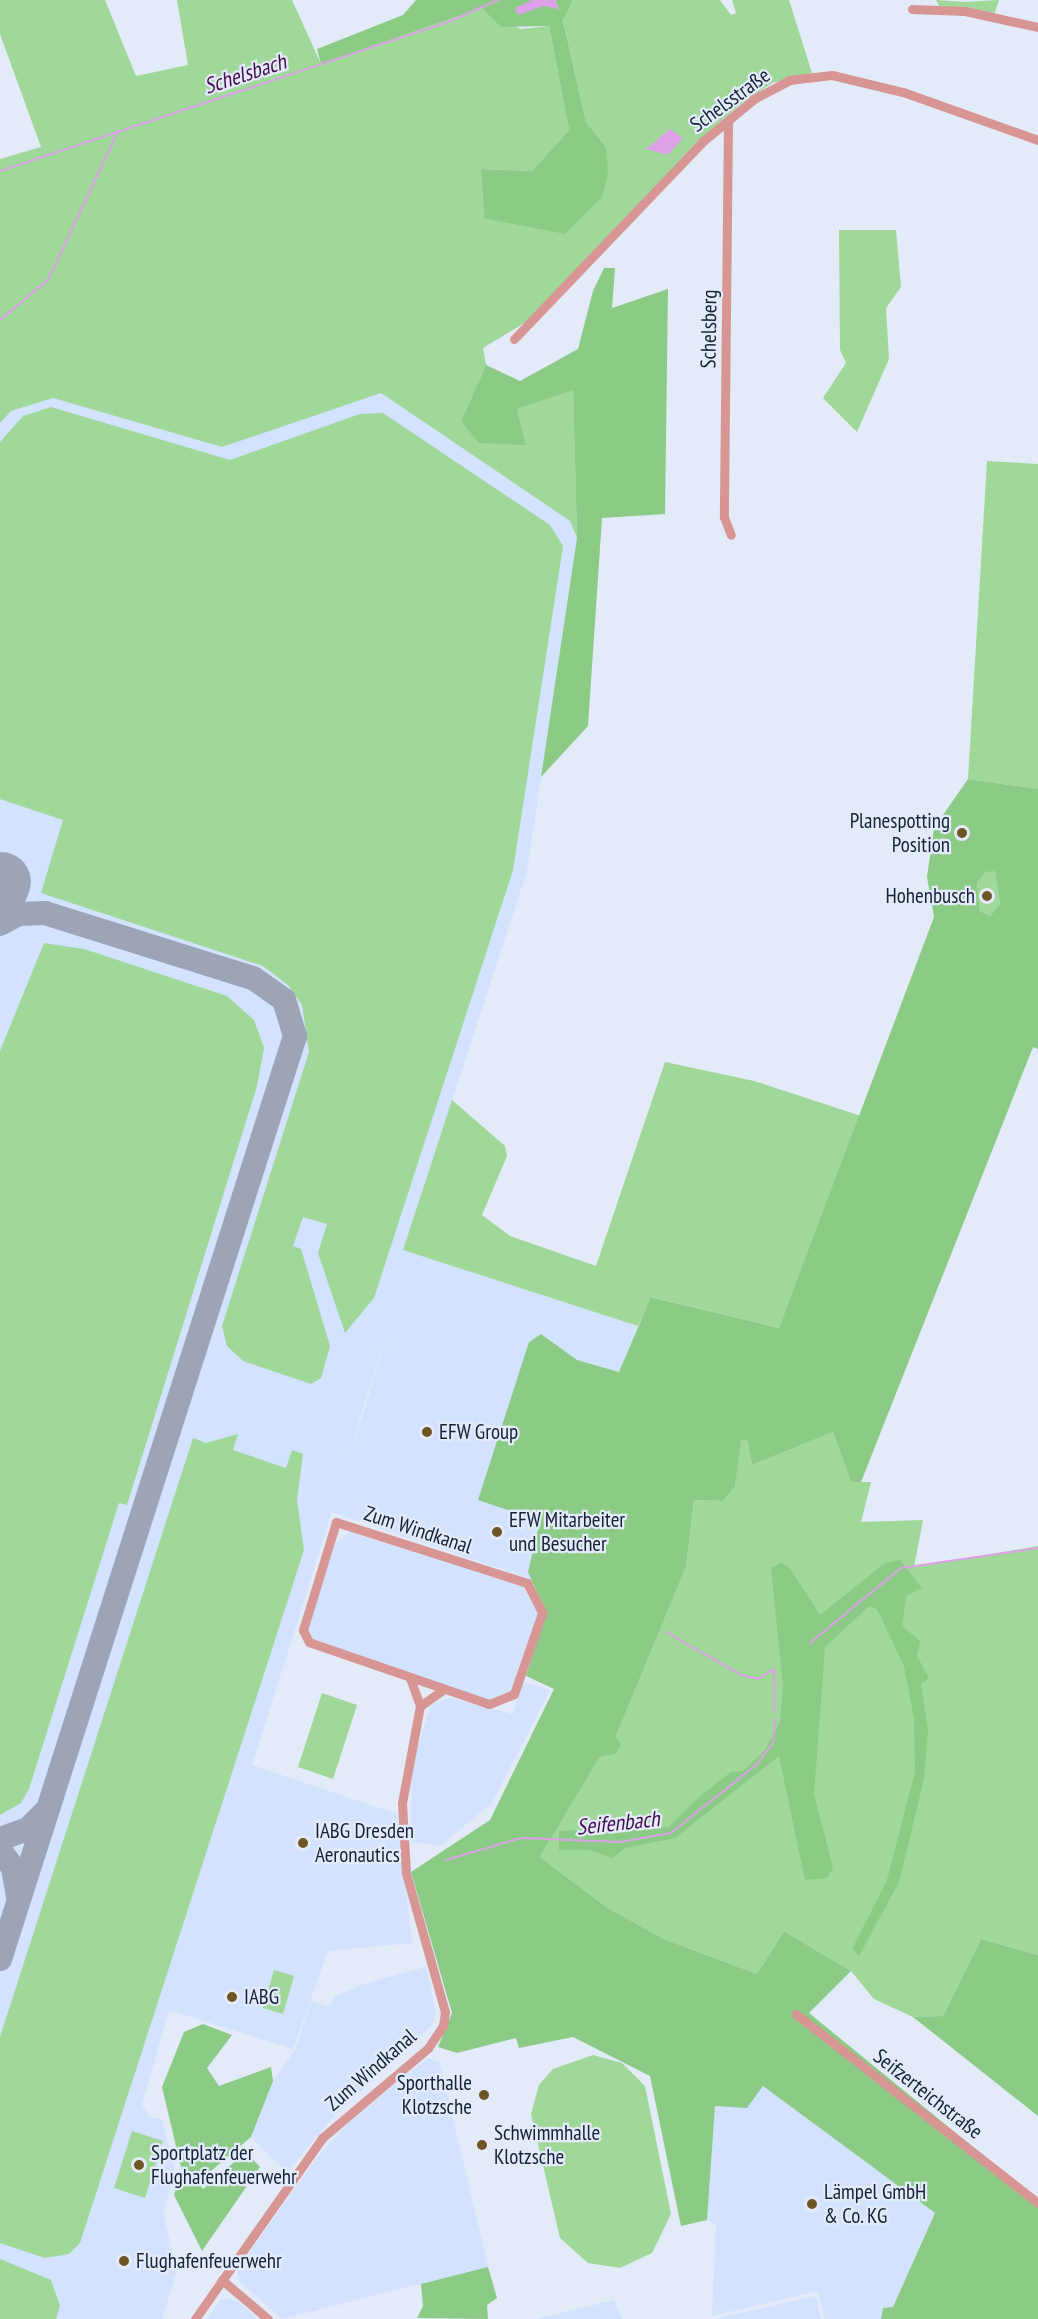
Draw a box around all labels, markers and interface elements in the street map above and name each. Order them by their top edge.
water label: Schelsbach [201,48,289,100]
street label: Schelsstraße [685,63,775,137]
street label: Schelsberg [696,289,722,369]
place label: Planespotting Position [850,808,950,858]
marker: Planespotting Position [955,826,969,840]
place label: Hohenbusch [885,883,975,909]
marker: Hohenbusch [980,889,994,903]
place label: EFW Group [439,1419,519,1445]
marker: EFW Group [420,1425,434,1439]
street label: Zum Windkanal [361,1501,475,1559]
place label: EFW Mitarbeiter und Besucher [509,1507,625,1557]
marker: EFW Mitarbeiter und Besucher [490,1525,504,1539]
water label: Seifenbach [575,1806,661,1840]
place label: IABG Dresden Aeronautics [315,1818,414,1868]
marker: IABG Dresden Aeronautics [296,1836,310,1850]
place label: IABG [244,1984,279,2010]
marker: IABG [225,1990,239,2004]
street label: Zum Windkanal [320,2024,422,2116]
street label: Seifzerteichstraße [868,2044,988,2144]
place label: Sporthalle Klotzsche [397,2070,472,2120]
marker: Sporthalle Klotzsche [477,2088,491,2102]
place label: Schwimmhalle Klotzsche [494,2120,600,2170]
marker: Schwimmhalle Klotzsche [475,2138,489,2152]
place label: Sportplatz der Flughafenfeuerwehr [151,2140,297,2190]
marker: Sportplatz der Flughafenfeuerwehr [132,2158,146,2172]
place label: Lämpel GmbH & Co. KG [824,2179,926,2229]
marker: Lämpel GmbH & Co. KG [805,2197,819,2211]
place label: Flughafenfeuerwehr [136,2248,282,2274]
marker: Flughafenfeuerwehr [117,2254,131,2268]

